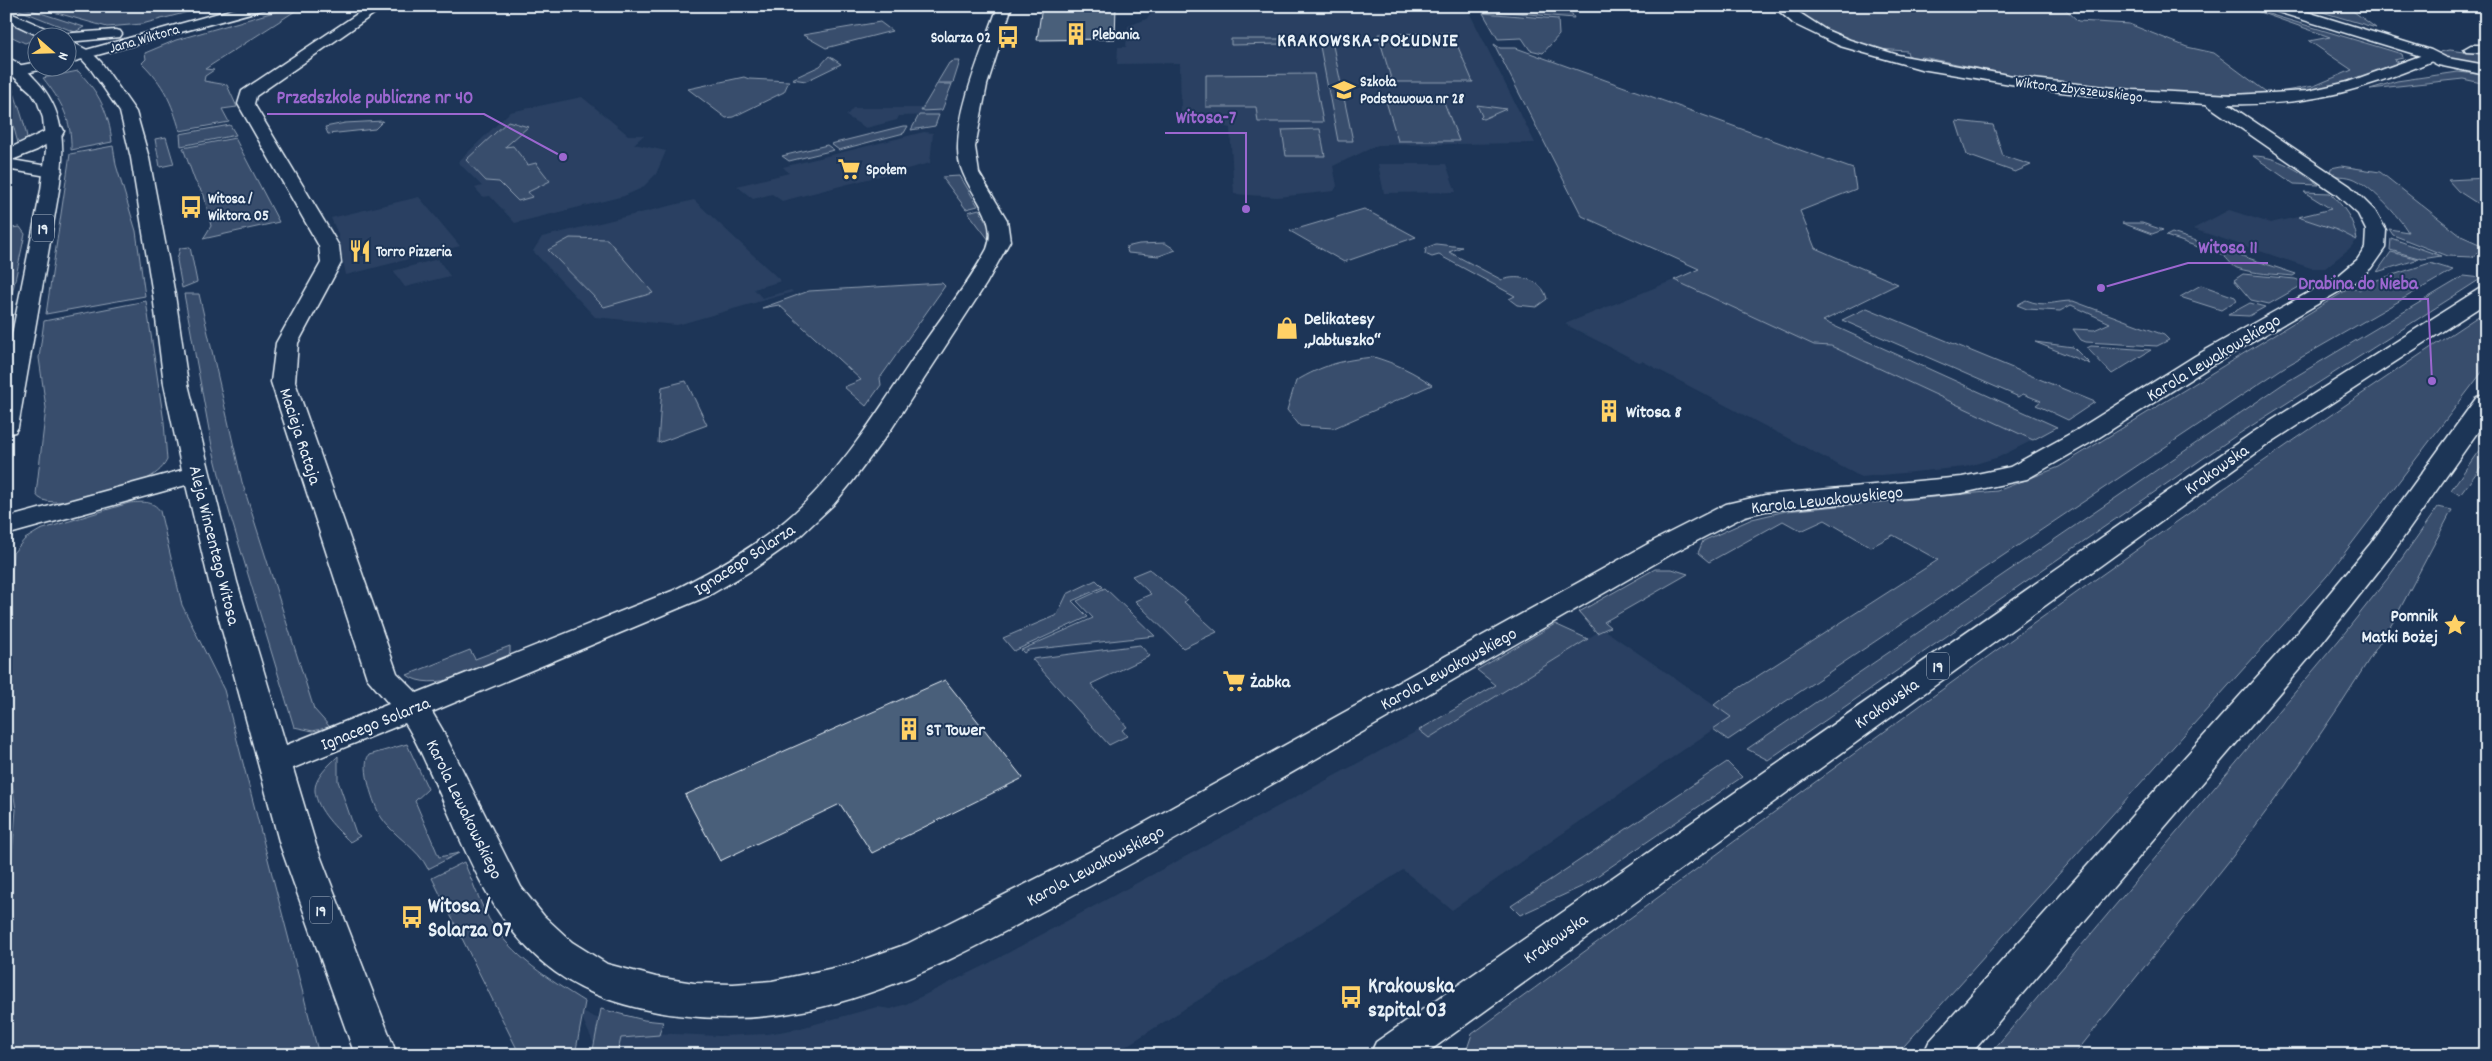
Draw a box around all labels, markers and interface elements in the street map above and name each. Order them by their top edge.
street label: Jana Wiktora [107,19,183,60]
building icon: Plebania [1063,21,1089,47]
bus stop icon: Solarza 02 [995,24,1021,50]
place label: Plebania [1092,25,1140,47]
north arrow [28,28,78,78]
place label: Solarza 02 [931,28,991,50]
district label: KRAKOWSKA-POŁUDNIE [1277,29,1459,56]
text: N [52,49,73,63]
place label: Szkoła Podstawowa nr 28 [1360,72,1464,111]
street label: Wiktora Zbyszewskiego [2014,72,2144,110]
school or university icon: Szkoła Podstawowa nr 28 [1331,77,1357,103]
callout: Przedszkole publiczne nr 40 [267,80,484,114]
text: Przedszkole publiczne nr 40 [277,86,473,113]
callout: Witosa-7 [1165,99,1246,133]
text: Witosa-7 [1176,106,1236,133]
supermarket icon: Społem [836,156,862,182]
place label: Społem [866,160,907,182]
place label: Witosa / Wiktora 05 [208,189,269,228]
bus stop icon: Witosa / Wiktora 05 [178,194,204,220]
road number: 19 [32,214,54,242]
callout: Witosa 11 [2188,229,2268,263]
text: Witosa 11 [2198,236,2258,263]
restaurant icon: Torro Pizzeria [347,238,373,264]
place label: Torro Pizzeria [376,242,452,264]
callout: Drabina do Nieba [2288,265,2428,299]
text: Drabina do Nieba [2298,272,2419,299]
place label: Delikatesy „Jabłuszko“ [1304,308,1381,354]
street label: Karola Lewakowskiego [2142,309,2286,409]
shop icon: Delikatesy „Jabłuszko“ [1274,315,1300,341]
street label: Macieja Rataja [271,385,326,489]
building icon: Witosa 8 [1596,398,1622,424]
place label: Witosa 8 [1626,401,1682,426]
street label: Krakowska [2180,439,2255,502]
street label: Aleja Wincentego Witosa [181,463,245,629]
street label: Karola Lewakowskiego [1750,481,1904,522]
street label: Ignacego Solarza [690,519,801,603]
place label: Pomnik Matki Bożej [2362,605,2439,651]
place icon: Pomnik Matki Bożej [2442,612,2468,638]
street label: Karola Lewakowskiego [1376,622,1522,718]
road number: 19 [1927,652,1949,679]
supermarket icon: Żabka [1221,668,1247,694]
place label: Żabka [1250,671,1291,696]
street label: Krakowska [1850,673,1925,736]
street label: Ignacego Solarza [317,692,435,759]
building icon: ST Tower [896,716,922,742]
place label: ST Tower [926,719,985,744]
street label: Karola Lewakowskiego [418,736,507,884]
street label: Karola Lewakowskiego [1023,820,1169,914]
place label: Witosa / Solarza 07 [428,893,511,947]
road number: 19 [310,896,332,924]
bus stop icon: Witosa / Solarza 07 [399,904,425,930]
street label: Krakowska [1519,908,1594,971]
place label: Krakowska szpital 03 [1368,973,1455,1027]
bus stop icon: Krakowska szpital 03 [1338,984,1364,1010]

